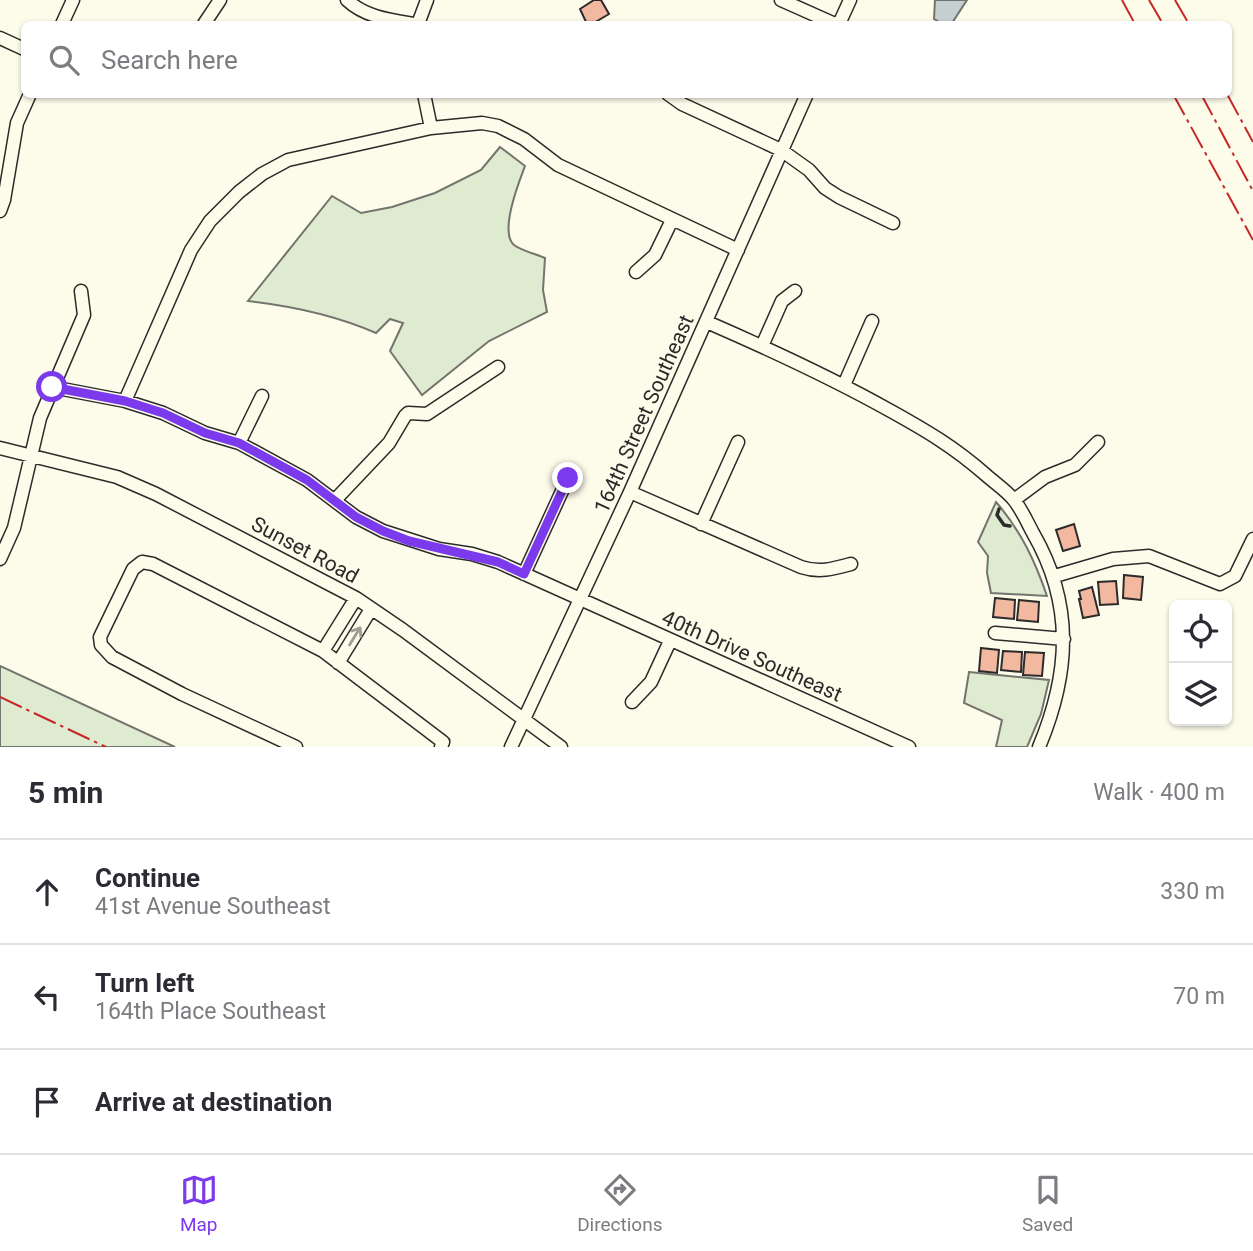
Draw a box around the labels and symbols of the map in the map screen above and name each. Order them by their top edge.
street label: 164th Street Southeast [589,311,699,517]
route start [36,371,67,402]
route end [552,462,583,493]
street label: Sunset Road [247,512,363,588]
street label: 40th Drive Southeast [658,606,846,707]
one-way arrow [348,626,362,646]

